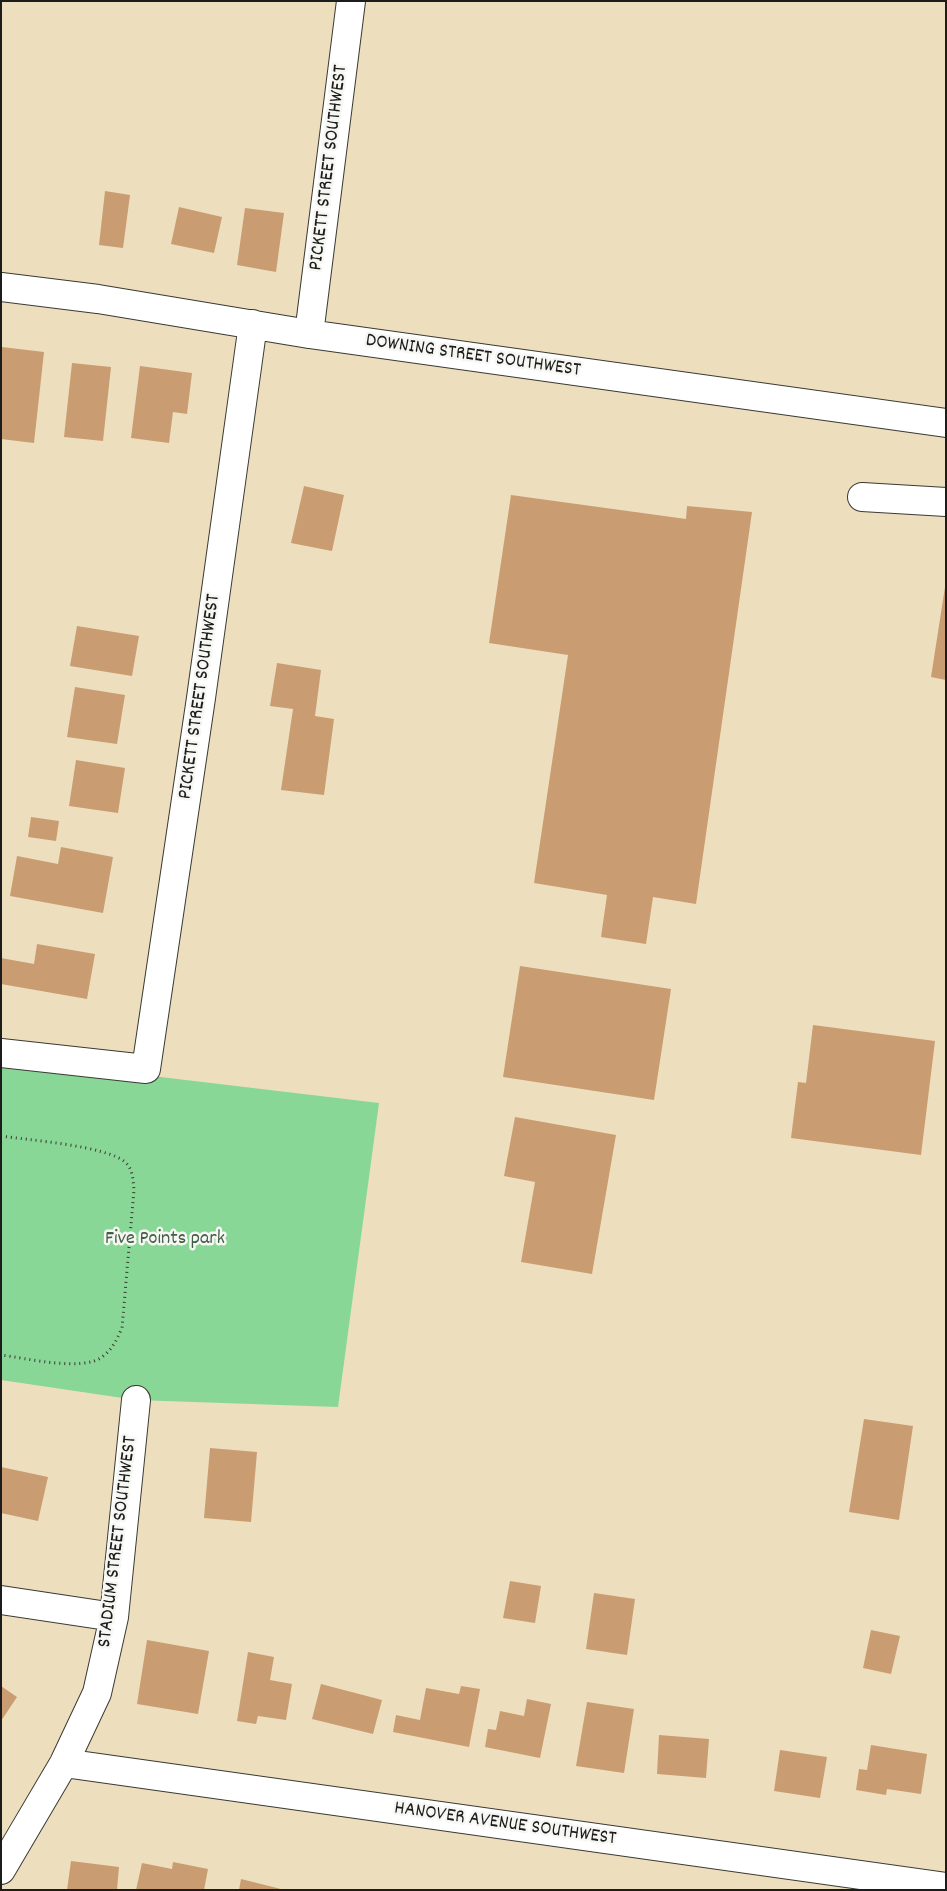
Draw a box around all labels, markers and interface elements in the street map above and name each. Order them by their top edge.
street label: PICKETT STREET SOUTHWEST [305,64,355,272]
street label: DOWNING STREET SOUTHWEST [364,330,582,384]
street label: PICKETT STREET SOUTHWEST [175,593,227,801]
park label: Five Points park [105,1228,225,1252]
street label: STADIUM STREET SOUTHWEST [94,1435,144,1649]
street label: HANOVER AVENUE SOUTHWEST [392,1798,618,1852]

